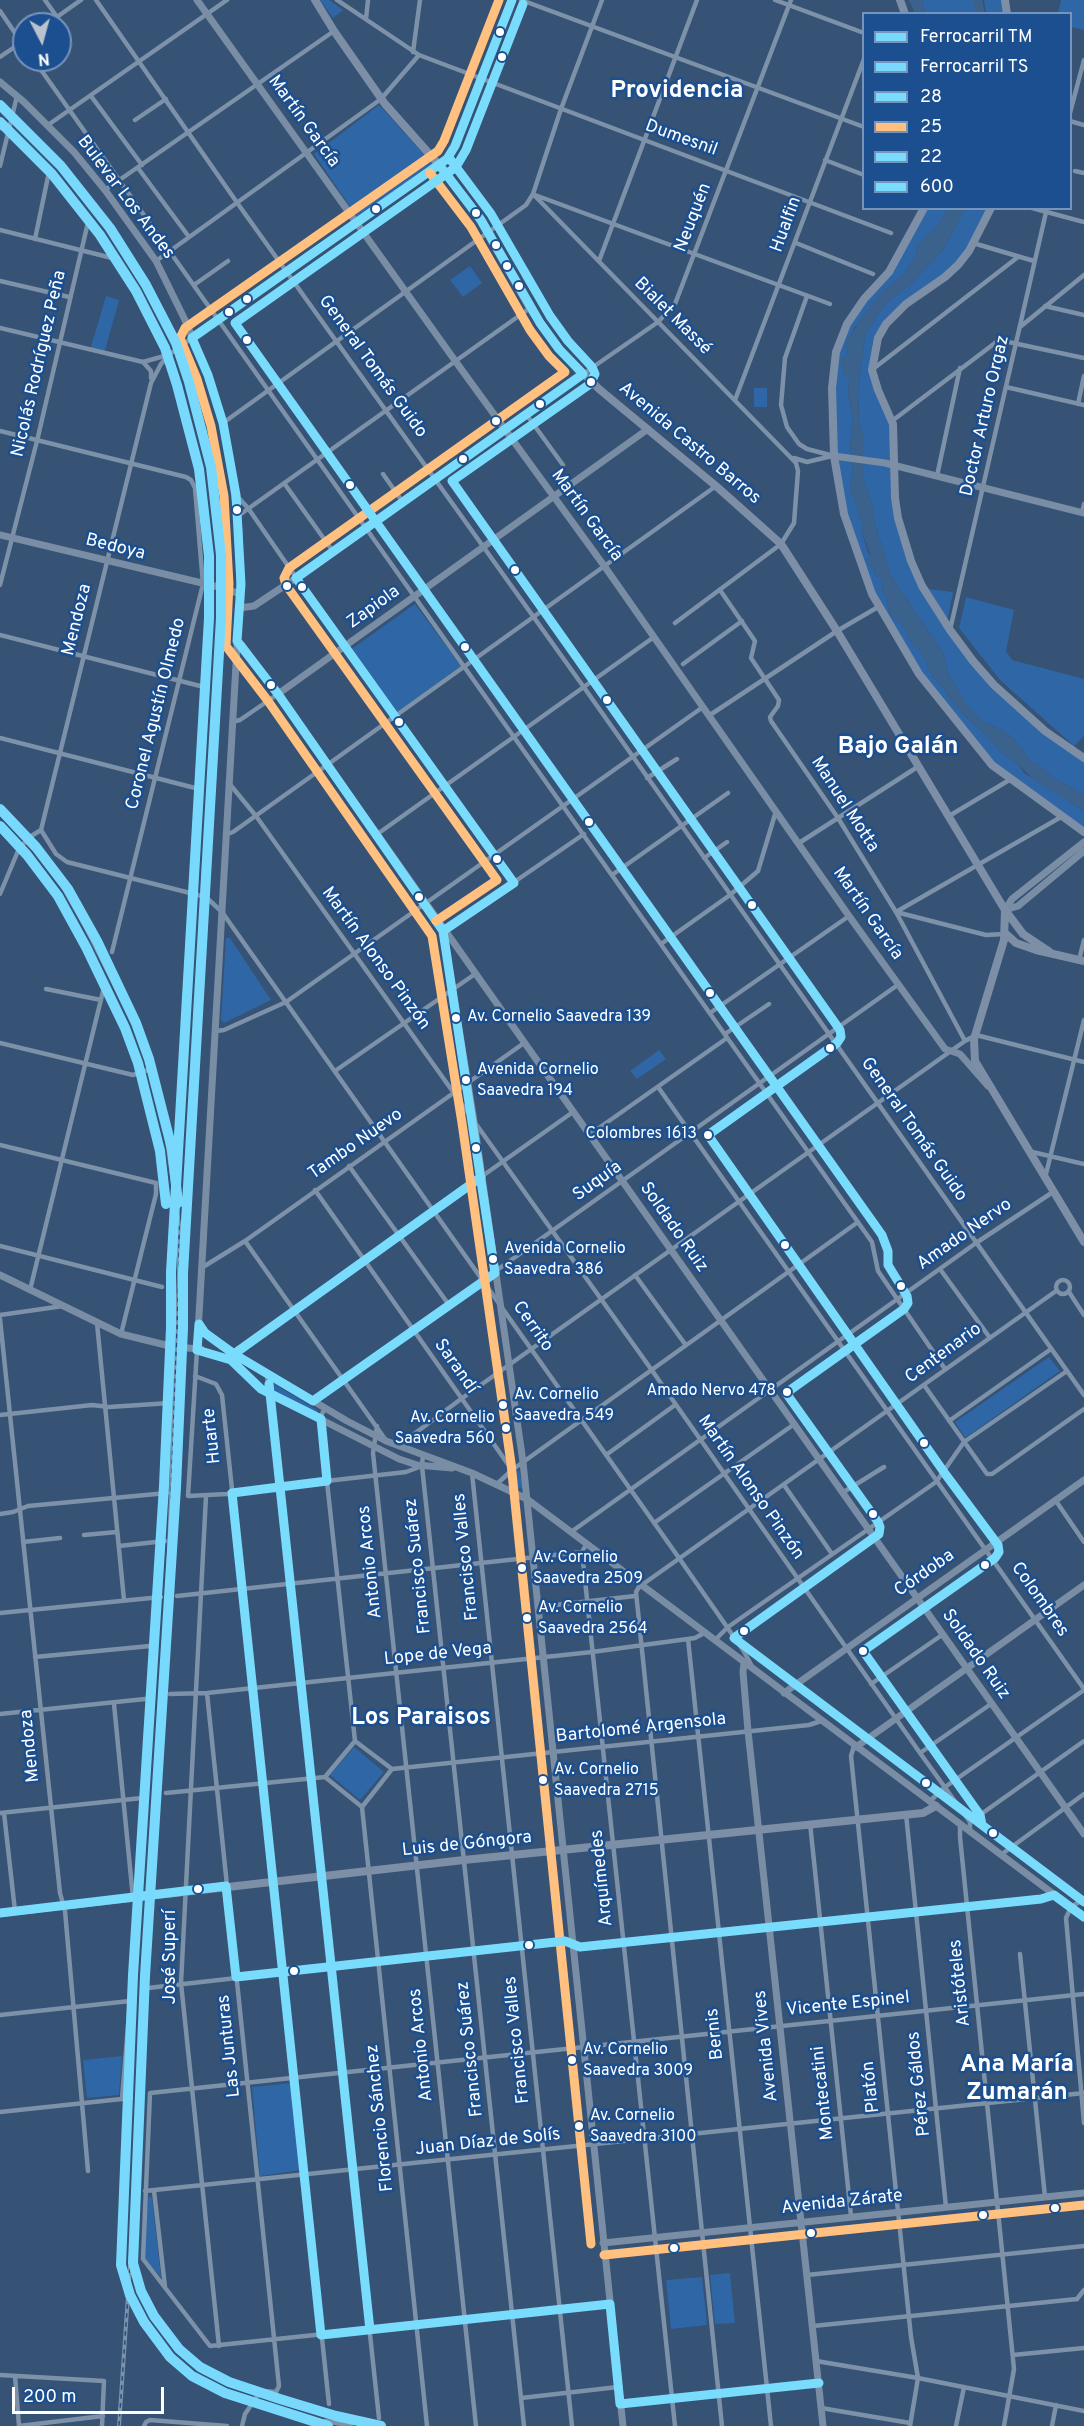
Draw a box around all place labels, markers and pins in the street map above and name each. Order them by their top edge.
unlabelled marker [494,26,506,38]
unlabelled marker [496,51,508,63]
unlabelled marker [370,203,382,215]
unlabelled marker [470,207,482,219]
unlabelled marker [490,239,502,251]
unlabelled marker [501,260,513,272]
unlabelled marker [513,280,525,292]
unlabelled marker [241,293,253,305]
unlabelled marker [223,306,235,318]
unlabelled marker [241,334,253,346]
unlabelled marker [585,376,597,388]
unlabelled marker [534,398,546,410]
unlabelled marker [490,415,502,427]
unlabelled marker [457,453,469,465]
unlabelled marker [344,479,356,491]
unlabelled marker [231,504,243,516]
unlabelled marker [509,564,521,576]
unlabelled marker [281,580,293,592]
unlabelled marker [296,581,308,593]
unlabelled marker [459,641,471,653]
unlabelled marker [265,679,277,691]
unlabelled marker [601,694,613,706]
unlabelled marker [393,716,405,728]
unlabelled marker [583,816,595,828]
unlabelled marker [491,853,503,865]
unlabelled marker [413,891,425,903]
unlabelled marker [746,899,758,911]
unlabelled marker [704,987,716,999]
place label: Av. Cornelio Saavedra 139 [467,1008,651,1028]
marker: Av. Cornelio Saavedra 139 [450,1012,462,1024]
unlabelled marker [824,1042,836,1054]
place label: Avenida Cornelio Saavedra 194 [477,1061,599,1099]
marker: Avenida Cornelio Saavedra 194 [460,1074,472,1086]
place label: Colombres 1613 [585,1125,697,1145]
marker: Colombres 1613 [702,1129,714,1141]
unlabelled marker [470,1142,482,1154]
unlabelled marker [779,1239,791,1251]
place label: Avenida Cornelio Saavedra 386 [504,1240,626,1278]
marker: Avenida Cornelio Saavedra 386 [487,1253,499,1265]
unlabelled marker [895,1280,907,1292]
place label: Amado Nervo 478 [646,1382,776,1402]
place label: Av. Cornelio Saavedra 549 [514,1386,614,1424]
marker: Amado Nervo 478 [781,1386,793,1398]
marker: Av. Cornelio Saavedra 549 [497,1399,509,1411]
place label: Av. Cornelio Saavedra 560 [395,1409,495,1447]
marker: Av. Cornelio Saavedra 560 [500,1422,512,1434]
unlabelled marker [918,1437,930,1449]
unlabelled marker [867,1508,879,1520]
place label: Av. Cornelio Saavedra 2509 [533,1549,643,1587]
unlabelled marker [979,1559,991,1571]
marker: Av. Cornelio Saavedra 2509 [516,1562,528,1574]
place label: Av. Cornelio Saavedra 2564 [538,1599,648,1637]
marker: Av. Cornelio Saavedra 2564 [521,1612,533,1624]
unlabelled marker [738,1625,750,1637]
unlabelled marker [857,1645,869,1657]
place label: Av. Cornelio Saavedra 2715 [554,1761,659,1799]
marker: Av. Cornelio Saavedra 2715 [537,1774,549,1786]
unlabelled marker [920,1777,932,1789]
unlabelled marker [987,1827,999,1839]
unlabelled marker [192,1883,204,1895]
unlabelled marker [523,1939,535,1951]
unlabelled marker [288,1965,300,1977]
place label: Av. Cornelio Saavedra 3009 [583,2041,693,2079]
marker: Av. Cornelio Saavedra 3009 [566,2054,578,2066]
place label: Av. Cornelio Saavedra 3100 [590,2107,697,2145]
marker: Av. Cornelio Saavedra 3100 [573,2120,585,2132]
unlabelled marker [1049,2202,1061,2214]
unlabelled marker [977,2209,989,2221]
unlabelled marker [805,2227,817,2239]
unlabelled marker [668,2242,680,2254]

